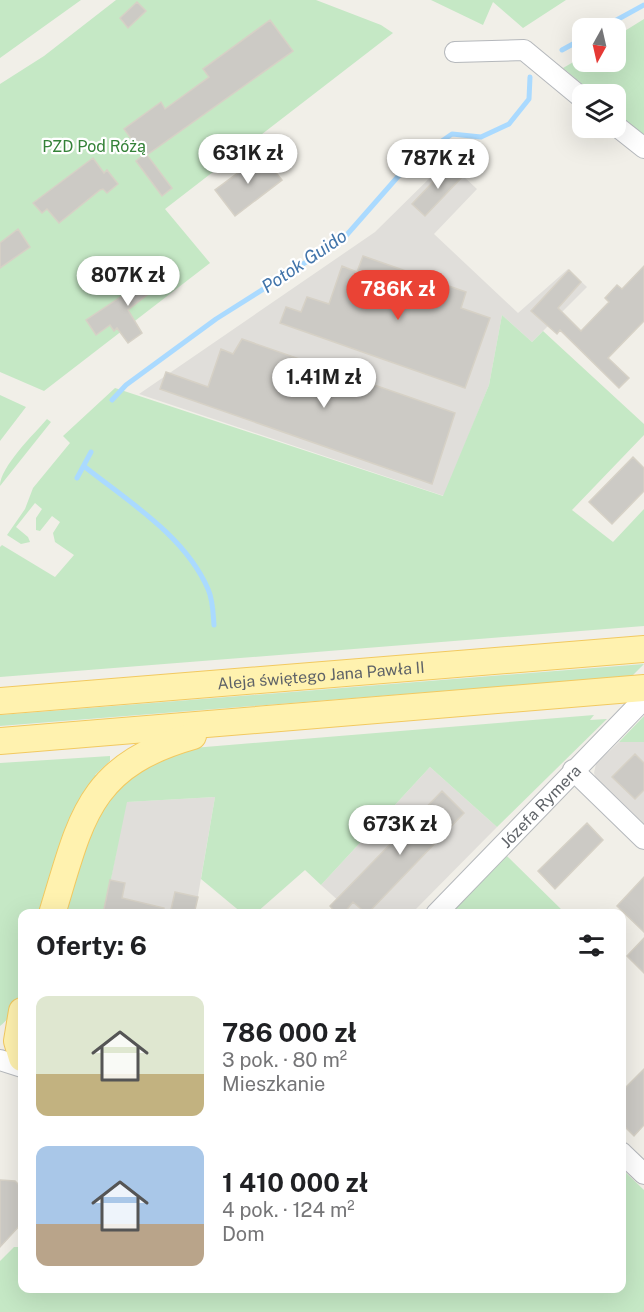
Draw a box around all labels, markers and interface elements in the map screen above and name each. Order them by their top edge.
north arrow [572,18,626,72]
map controls [572,18,626,138]
button: layers [572,84,626,138]
pin: 631K zł [193,134,303,185]
park label: PZD Pod Różą [42,137,146,156]
pin: 787K zł [383,139,493,190]
text: 631K zł [212,141,284,165]
text: 787K zł [401,146,475,170]
water label: Potok Guido [257,225,351,297]
pin: 807K zł [73,256,183,307]
text: 807K zł [91,263,165,287]
pin: 786K zł [343,270,453,321]
text: 786K zł [360,277,436,301]
pin: 1.41M zł [262,358,386,409]
text: 1.41M zł [286,365,362,389]
street label: Aleja świętego Jana Pawła II [216,657,425,693]
street label: Józefa Rymera [496,761,585,852]
pin: 673K zł [345,805,455,856]
text: 673K zł [363,812,437,836]
icon: filters [575,929,608,962]
text: Oferty: 6 [36,930,147,961]
text: 786 000 zł [222,1017,357,1048]
icon: home [84,1020,156,1092]
text: 3 pok. · 80 m² [222,1048,347,1072]
text: Mieszkanie [222,1072,325,1096]
text: 1 410 000 zł [222,1167,368,1198]
icon: home [84,1170,156,1242]
text: 4 pok. · 124 m² [222,1198,355,1222]
text: Dom [222,1222,264,1246]

